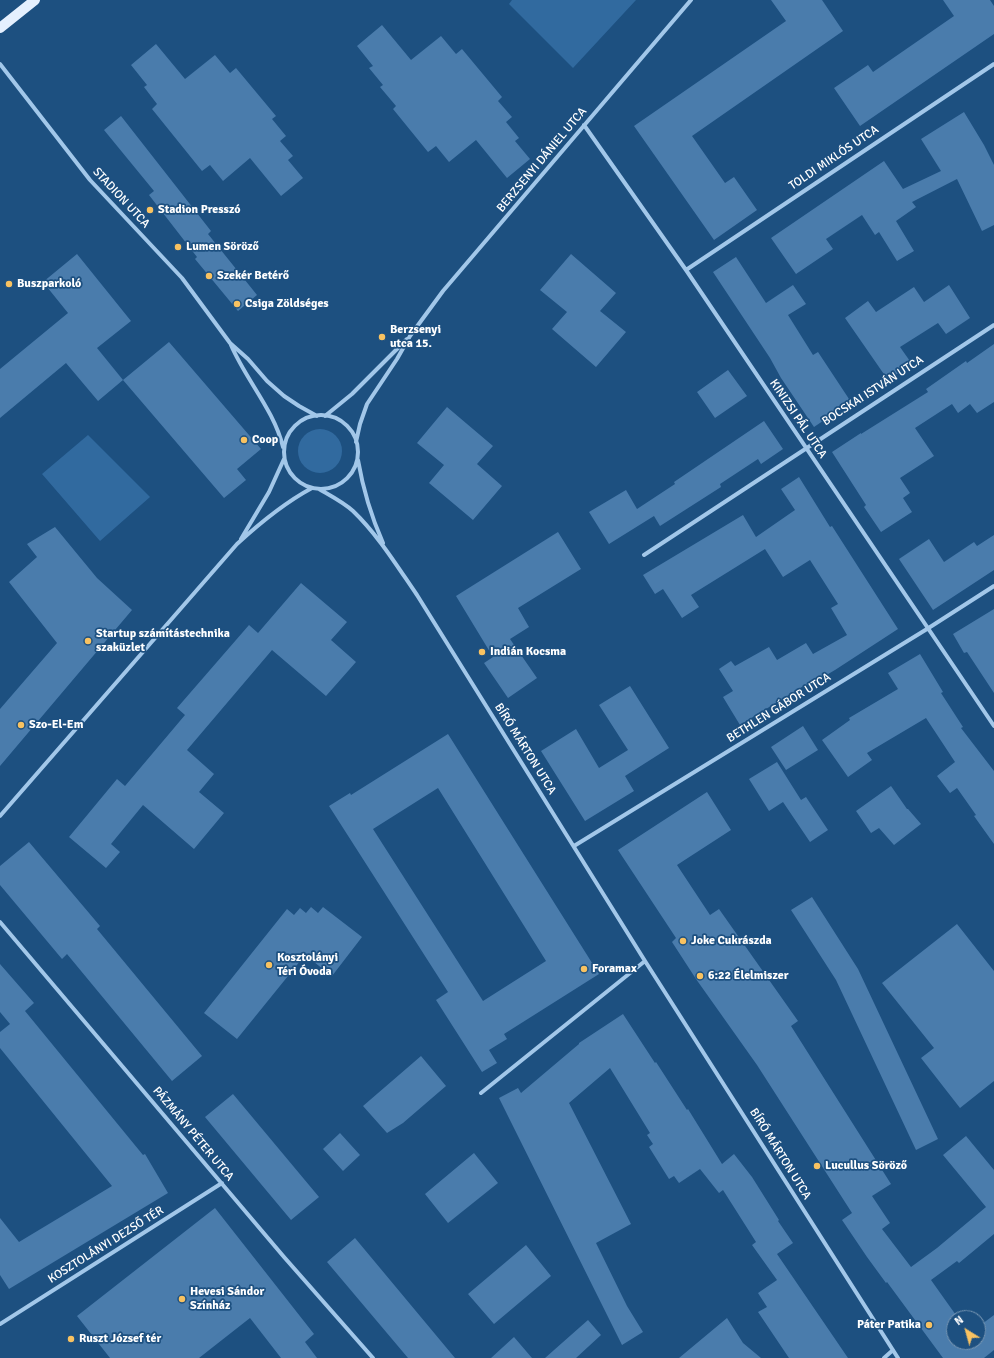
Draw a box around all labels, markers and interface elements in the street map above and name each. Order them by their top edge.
street label: BERZSENYI DÁNIEL UTCA [494,105,590,215]
street label: TOLDI MIKLÓS UTCA [786,123,882,193]
street label: STADION UTCA [89,165,153,231]
place label: Stadion Presszó [158,203,240,217]
marker: Stadion Presszó [145,205,155,215]
place label: Lumen Söröző [186,240,259,254]
marker: Lumen Söröző [173,242,183,252]
place label: Szekér Betérő [217,269,289,283]
marker: Szekér Betérő [204,271,214,281]
place label: Buszparkoló [17,277,81,291]
marker: Buszparkoló [4,279,14,289]
place label: Csiga Zöldséges [245,297,329,311]
marker: Csiga Zöldséges [232,299,242,309]
place label: Berzsenyi utca 15. [390,323,441,351]
marker: Berzsenyi utca 15. [377,332,387,342]
street label: BOCSKAI ISTVÁN UTCA [820,353,926,429]
street label: KINIZSI PÁL UTCA [766,377,830,461]
place label: Coop [252,433,278,447]
marker: Coop [239,435,249,445]
place label: Startup számítástechnika szaküzlet [96,627,230,655]
marker: Startup számítástechnika szaküzlet [83,636,93,646]
place label: Indián Kocsma [490,645,566,659]
marker: Indián Kocsma [477,647,487,657]
street label: BETHLEN GÁBOR UTCA [724,670,834,746]
street label: BÍRÓ MÁRTON UTCA [491,701,559,797]
place label: Szo-El-Em [29,718,83,732]
marker: Szo-El-Em [16,720,26,730]
place label: Joke Cukrászda [691,934,772,948]
marker: Joke Cukrászda [678,936,688,946]
place label: Kosztolányi Téri Óvoda [277,951,338,979]
marker: Kosztolányi Téri Óvoda [264,960,274,970]
place label: Foramax [592,962,637,976]
marker: Foramax [579,964,589,974]
place label: 6:22 Élelmiszer [708,969,788,983]
marker: 6:22 Élelmiszer [695,971,705,981]
street label: PÁZMÁNY PÉTER UTCA [149,1084,237,1184]
street label: BÍRÓ MÁRTON UTCA [746,1106,814,1202]
place label: Lucullus Söröző [825,1159,907,1173]
marker: Lucullus Söröző [812,1161,822,1171]
street label: KOSZTOLÁNYI DEZSŐ TÉR [45,1203,167,1287]
place label: Hevesi Sándor Színház [190,1285,264,1313]
marker: Hevesi Sándor Színház [177,1294,187,1304]
north arrow [946,1310,986,1350]
text: N [952,1313,966,1328]
place label: Páter Patika [857,1318,921,1332]
marker: Páter Patika [924,1320,934,1330]
place label: Ruszt József tér [79,1332,161,1346]
marker: Ruszt József tér [66,1334,76,1344]

